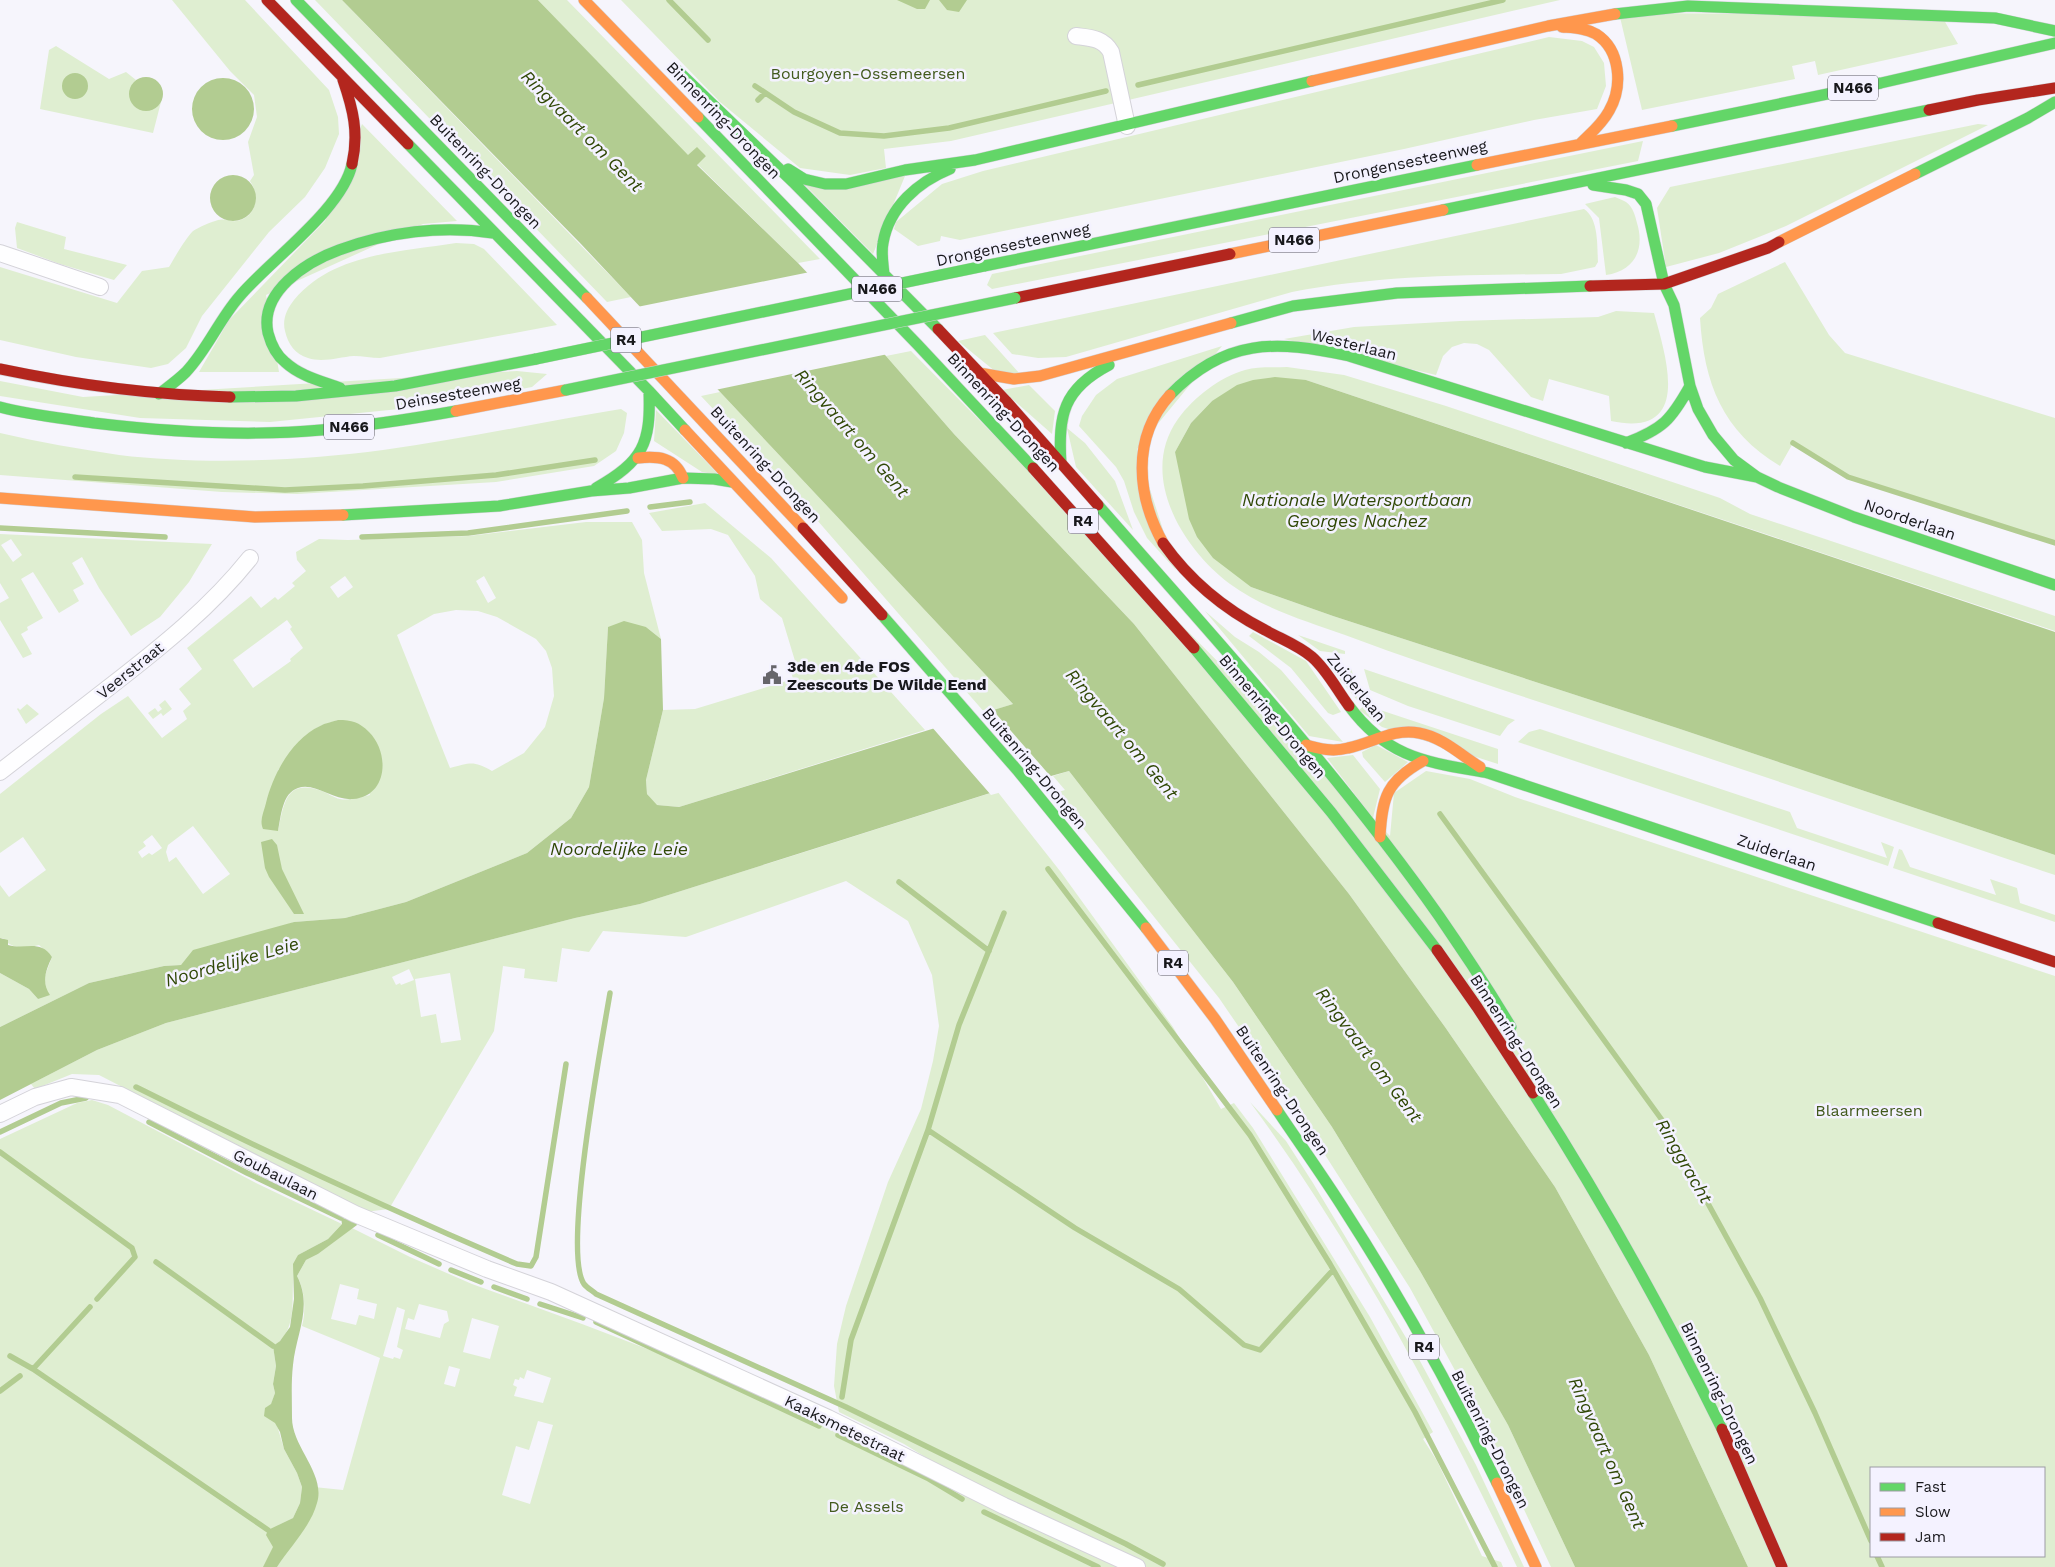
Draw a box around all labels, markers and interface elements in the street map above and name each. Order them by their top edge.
street label: Binnenring-Drongen [663,58,785,183]
park label: Bourgoyen-Ossemeersen [770,64,966,83]
water label: Ringvaart om Gent [517,65,648,196]
road number: N466 [1828,76,1878,100]
street label: Buitenring-Drongen [426,110,546,233]
street label: Drongensesteenweg [1331,136,1489,187]
street label: Drongensesteenweg [934,219,1092,270]
road number: N466 [1269,228,1319,252]
road number: N466 [852,276,902,302]
street label: Westerlaan [1309,325,1399,364]
road number: R4 [611,328,641,352]
street label: Binnenring-Drongen [944,349,1064,476]
water label: Ringvaart om Gent [791,364,914,502]
street label: Deinsesteenweg [394,373,523,414]
street label: Buitenring-Drongen [707,402,825,527]
road number: N466 [324,414,374,440]
water label: Nationale Watersportbaan Georges Nachez [1242,489,1472,531]
street label: Noorderlaan [1861,495,1958,544]
road number: R4 [1068,508,1098,534]
street label: Veerstraat [93,638,168,703]
street label: Zuiderlaan [1323,649,1390,725]
street label: Binnenring-Drongen [1215,651,1330,782]
place label: 3de en 4de FOS Zeescouts De Wilde Eend [787,657,987,694]
public building icon: 3de en 4de FOS Zeescouts De Wilde Eend [761,664,783,686]
water label: Ringvaart om Gent [1062,664,1183,804]
street label: Buitenring-Drongen [978,704,1091,833]
street label: Zuiderlaan [1735,830,1819,875]
water label: Noordelijke Leie [550,838,688,859]
water label: Noordelijke Leie [163,932,301,991]
road number: R4 [1158,950,1188,976]
street label: Binnenring-Drongen [1466,971,1567,1112]
water label: Ringvaart om Gent [1312,983,1427,1127]
street label: Buitenring-Drongen [1232,1022,1333,1159]
park label: Blaarmeersen [1815,1101,1923,1120]
water label: Ringgracht [1652,1115,1717,1207]
street label: Goubaulaan [230,1145,321,1204]
street label: Binnenring-Drongen [1677,1319,1762,1467]
road number: R4 [1409,1334,1439,1360]
street label: Buitenring-Drongen [1447,1367,1534,1512]
water label: Ringvaart om Gent [1565,1374,1651,1532]
street label: Kaaksmetestraat [781,1391,908,1466]
legend [1870,1467,2045,1557]
text: Fast [1915,1478,1947,1496]
park label: De Assels [828,1497,904,1516]
text: Slow [1915,1503,1951,1521]
text: Jam [1915,1528,1946,1546]

